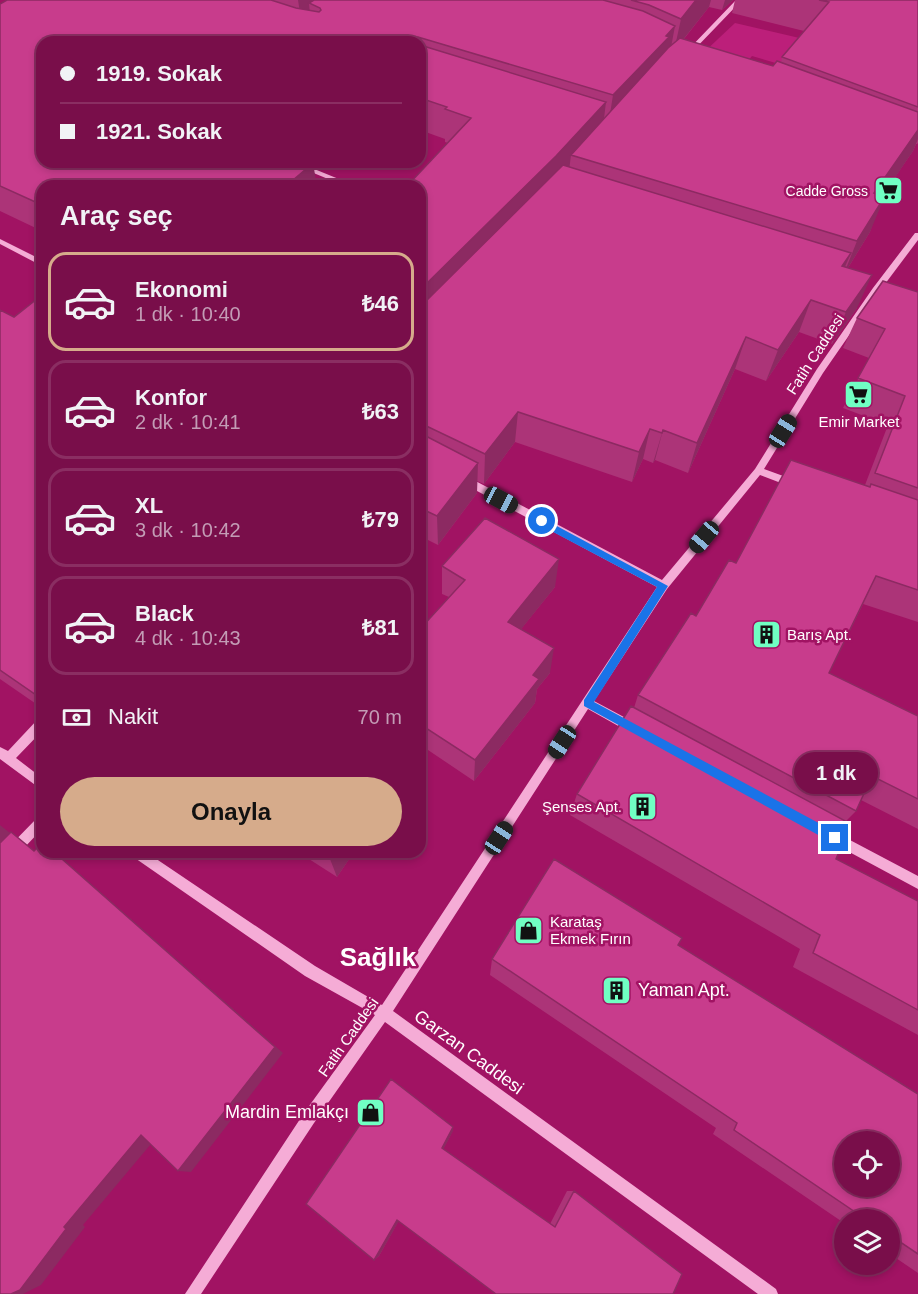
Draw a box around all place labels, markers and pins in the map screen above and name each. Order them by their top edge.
supermarket icon: Cadde Gross [873,175,905,207]
place label: Cadde Gross [786,183,868,199]
supermarket icon: Emir Market [843,378,875,410]
place label: Emir Market [819,413,900,430]
building icon: Barış Apt. [750,618,782,650]
place label: Barış Apt. [787,626,852,643]
building icon: Şenses Apt. [627,790,659,822]
place label: Şenses Apt. [542,798,622,815]
place label: Karataş Ekmek Fırın [550,913,631,947]
shop icon: Karataş Ekmek Fırın [513,914,545,946]
building icon: Yaman Apt. [601,974,633,1006]
place label: Yaman Apt. [638,980,730,1000]
shop icon: Mardin Emlakçı [354,1096,386,1128]
place label: Mardin Emlakçı [225,1102,349,1122]

